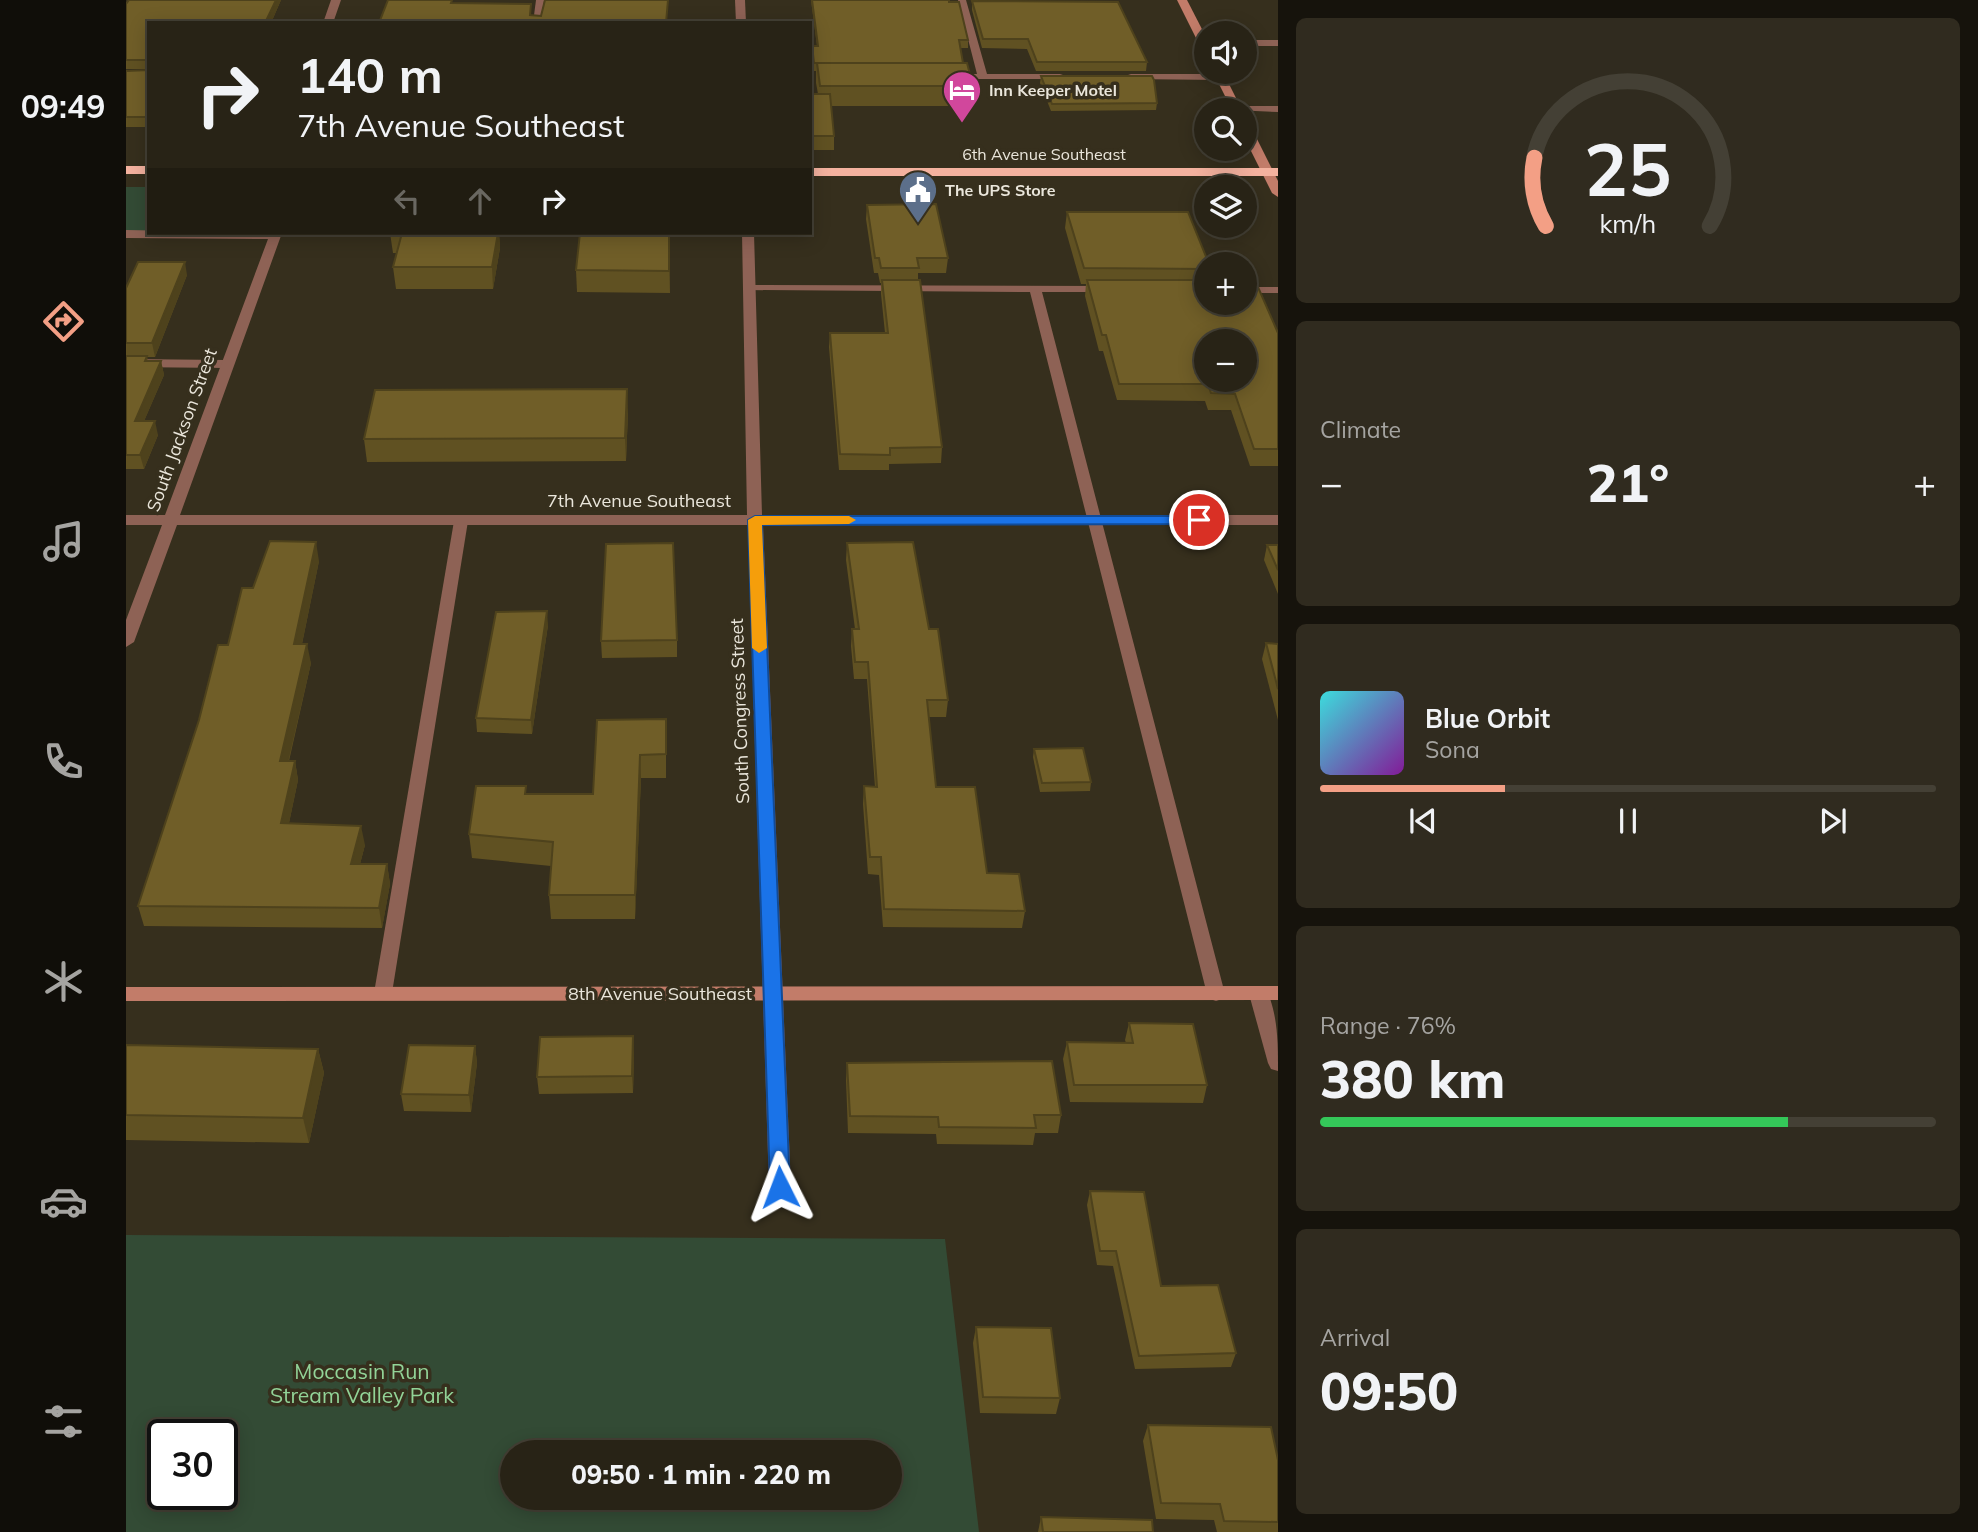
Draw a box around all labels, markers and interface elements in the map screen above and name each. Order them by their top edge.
map controls [1194,21,1257,392]
button: sound [1194,21,1257,84]
text: 140 m [297,44,443,105]
icon: right [182,49,273,140]
hotel icon: Inn Keeper Motel [941,69,983,124]
place label: Inn Keeper Motel [989,80,1117,100]
text: 09:49 [21,86,105,126]
button: search [1194,98,1257,161]
text: 7th Avenue Southeast [297,105,624,145]
text: 25 [1584,124,1672,215]
street label: 6th Avenue Southeast [962,144,1126,164]
public building icon: The UPS Store [897,169,939,224]
button: layers [1194,175,1257,238]
place label: The UPS Store [945,180,1056,200]
icon: left [388,182,426,220]
icon: ahead [461,182,499,220]
icon: right [534,182,572,220]
text: km/h [1600,208,1656,239]
button: + [1194,252,1257,315]
icon: directions [39,297,88,346]
button: − [1194,329,1257,392]
street label: South Jackson Street [141,345,222,515]
text: Climate [1320,415,1401,444]
text: 21° [1587,450,1669,515]
text: − [1320,459,1343,507]
text: + [1913,459,1936,507]
street label: 7th Avenue Southeast [547,489,731,512]
pin [1169,490,1229,550]
icon: arrive [1180,501,1218,539]
icon: music [39,517,88,566]
street label: South Congress Street [725,618,754,804]
text: Blue Orbit [1425,702,1550,735]
text: Sona [1425,735,1480,764]
icon: phone [39,737,88,786]
icon: previous [1404,802,1442,840]
icon: pause [1609,802,1647,840]
icon: next [1814,802,1852,840]
icon: climate [39,957,88,1006]
street label: 8th Avenue Southeast [568,982,752,1005]
text: Range · 76% [1320,1011,1456,1040]
text: 380 km [1320,1046,1505,1111]
position arrow [743,1150,817,1224]
icon: car [39,1177,88,1226]
text: Arrival [1320,1323,1390,1352]
park label: Moccasin Run Stream Valley Park [270,1358,454,1408]
text: 09:50 [1320,1358,1458,1423]
icon: filters [39,1397,88,1446]
speed limit sign: 30 [147,1419,238,1510]
text: 09:50 · 1 min · 220 m [571,1458,831,1491]

